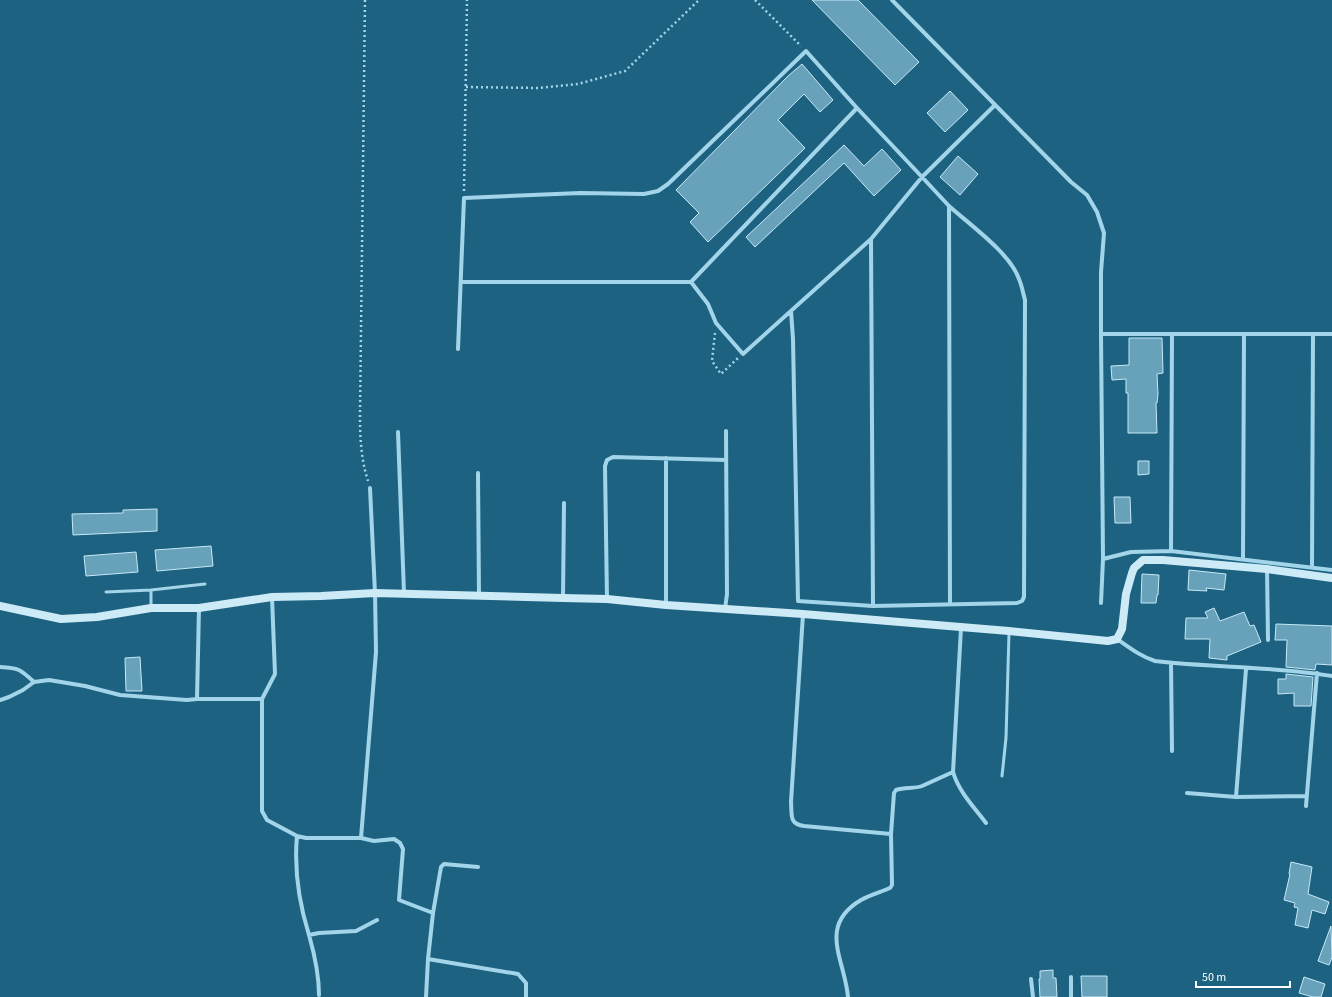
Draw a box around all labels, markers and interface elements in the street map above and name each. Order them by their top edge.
scale bar [1196,963,1290,989]
text: 50 m [1202,969,1226,986]

